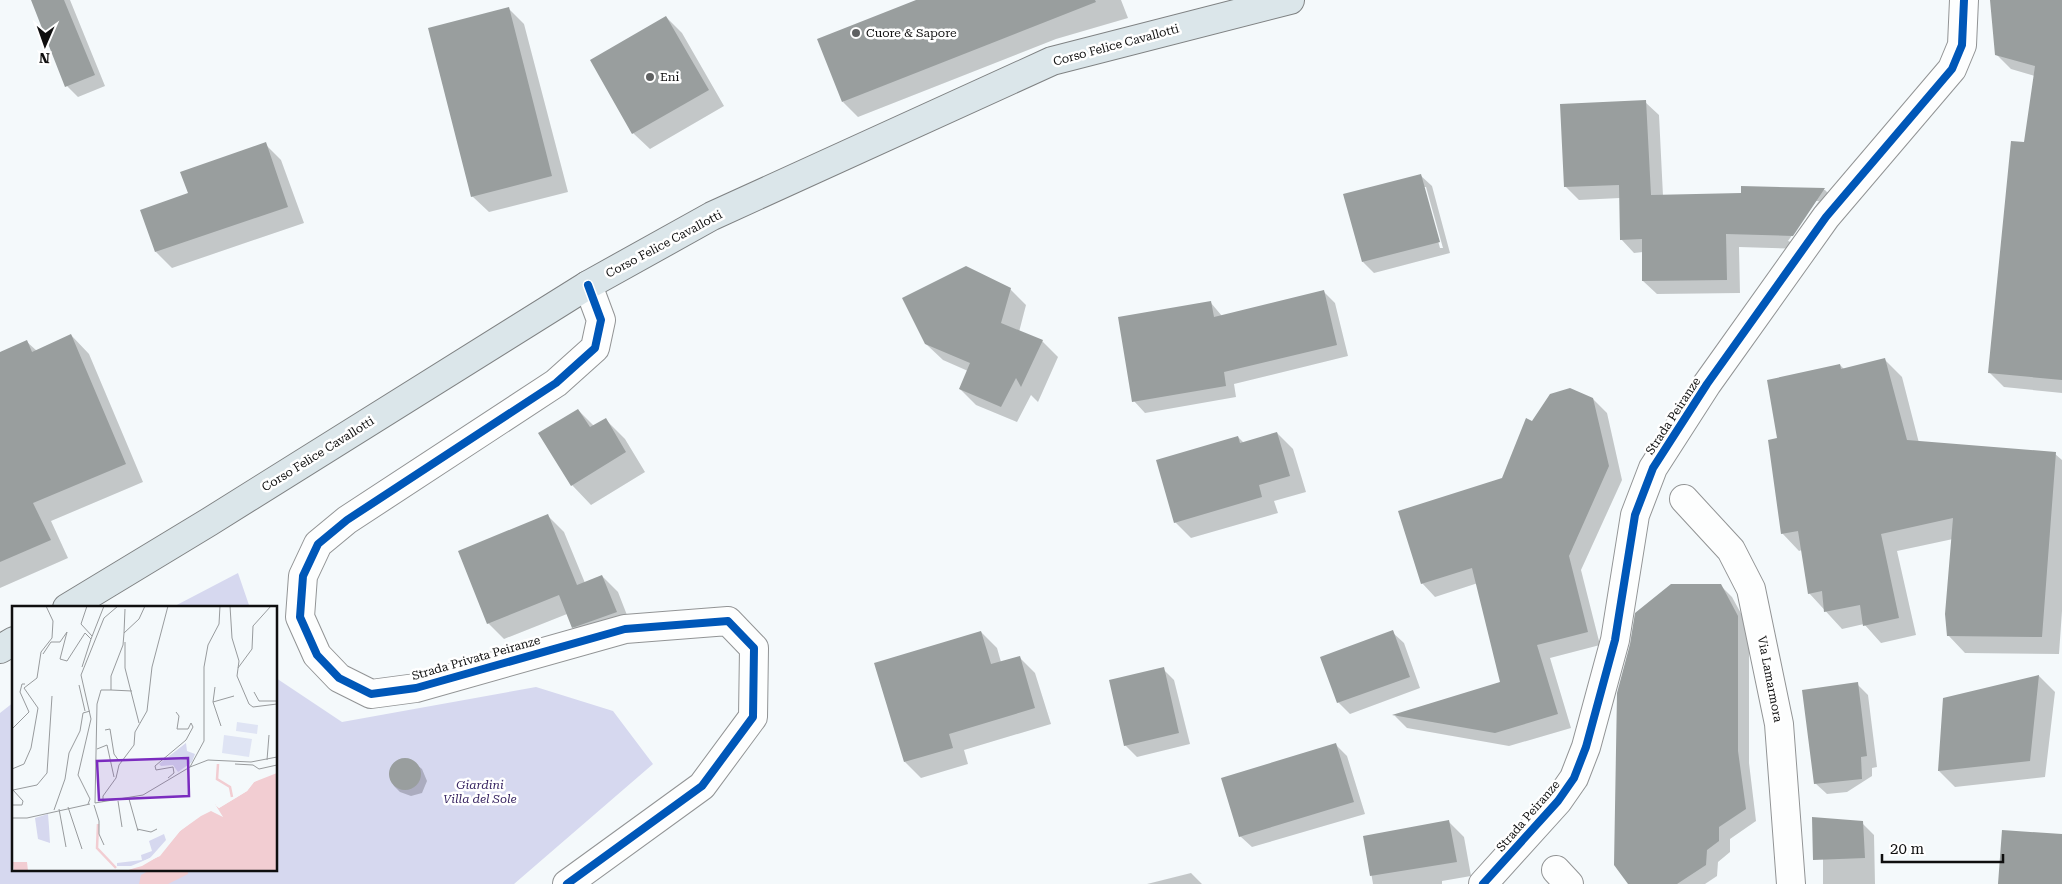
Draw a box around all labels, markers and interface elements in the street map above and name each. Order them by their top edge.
north arrow [20,20,70,70]
street label: Corso Felice Cavallotti [1052,21,1181,69]
place label: Cuore & Sapore [866,26,957,40]
marker: Cuore & Sapore [850,27,862,39]
text: N [39,50,50,66]
place label: Eni [660,70,679,84]
marker: Eni [644,71,656,83]
street label: Corso Felice Cavallotti [603,207,725,281]
street label: Strada Peiranze [1643,374,1703,457]
street label: Corso Felice Cavallotti [259,414,377,494]
inset map [12,606,278,872]
street label: Strada Privata Peiranze [410,633,542,683]
street label: Via Lamarmora [1755,635,1785,724]
street label: Strada Peiranze [1493,777,1563,854]
park label: Giardini Villa del Sole [443,778,517,806]
scale bar [1882,832,2003,864]
text: 20 m [1890,840,1925,858]

